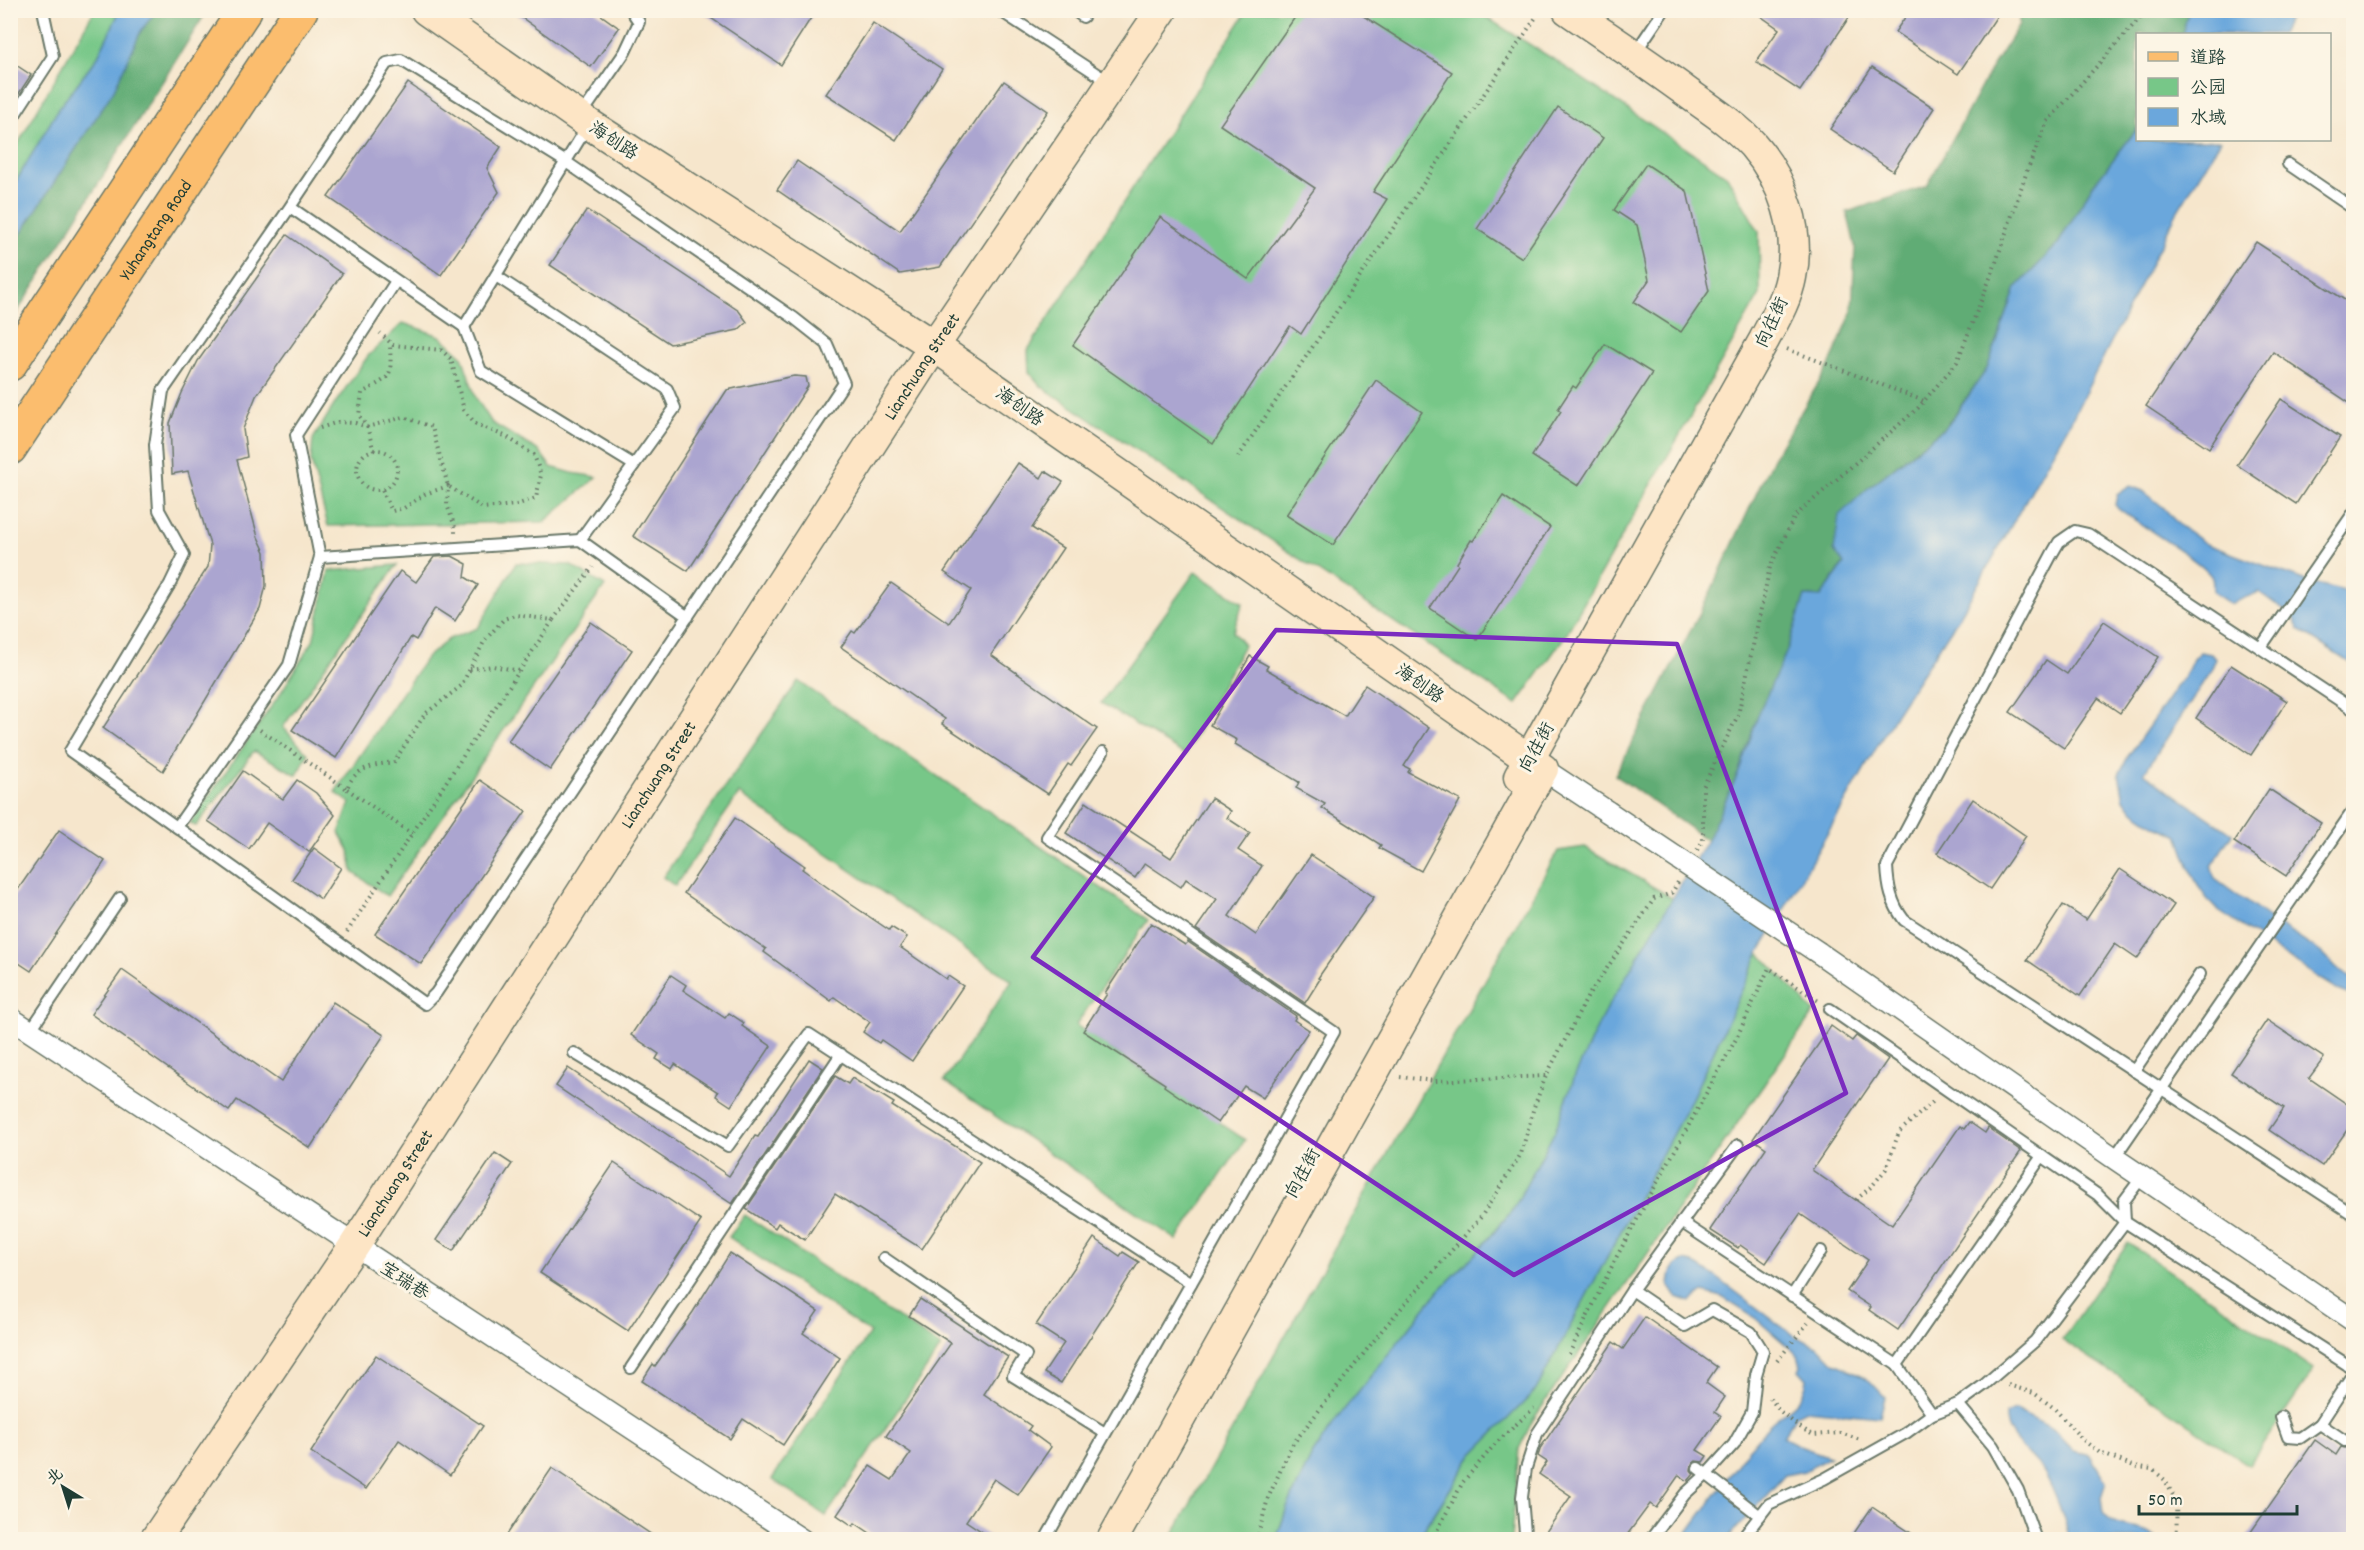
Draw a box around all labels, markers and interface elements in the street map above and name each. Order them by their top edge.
legend [2136,33,2331,141]
text: 道路 [2190,47,2226,72]
text: 公园 [2190,77,2226,102]
text: 水域 [2190,107,2226,132]
street label: 海创路 [583,117,642,167]
street label: Yuhangtang Road [114,176,200,287]
street label: 向往街 [1751,293,1796,353]
street label: Lianchuang Street [879,309,968,426]
street label: 海创路 [989,382,1048,434]
street label: 海创路 [1389,659,1448,711]
street label: Lianchuang Street [616,717,704,834]
street label: 向往街 [1514,719,1562,778]
street label: Lianchuang Street [353,1125,441,1243]
street label: 向往街 [1280,1145,1328,1204]
street label: 宝瑞巷 [374,1257,433,1307]
north arrow [33,1457,93,1517]
text: 北 [42,1463,69,1491]
scale bar [2139,1478,2296,1516]
text: 50 m [2148,1489,2183,1514]

